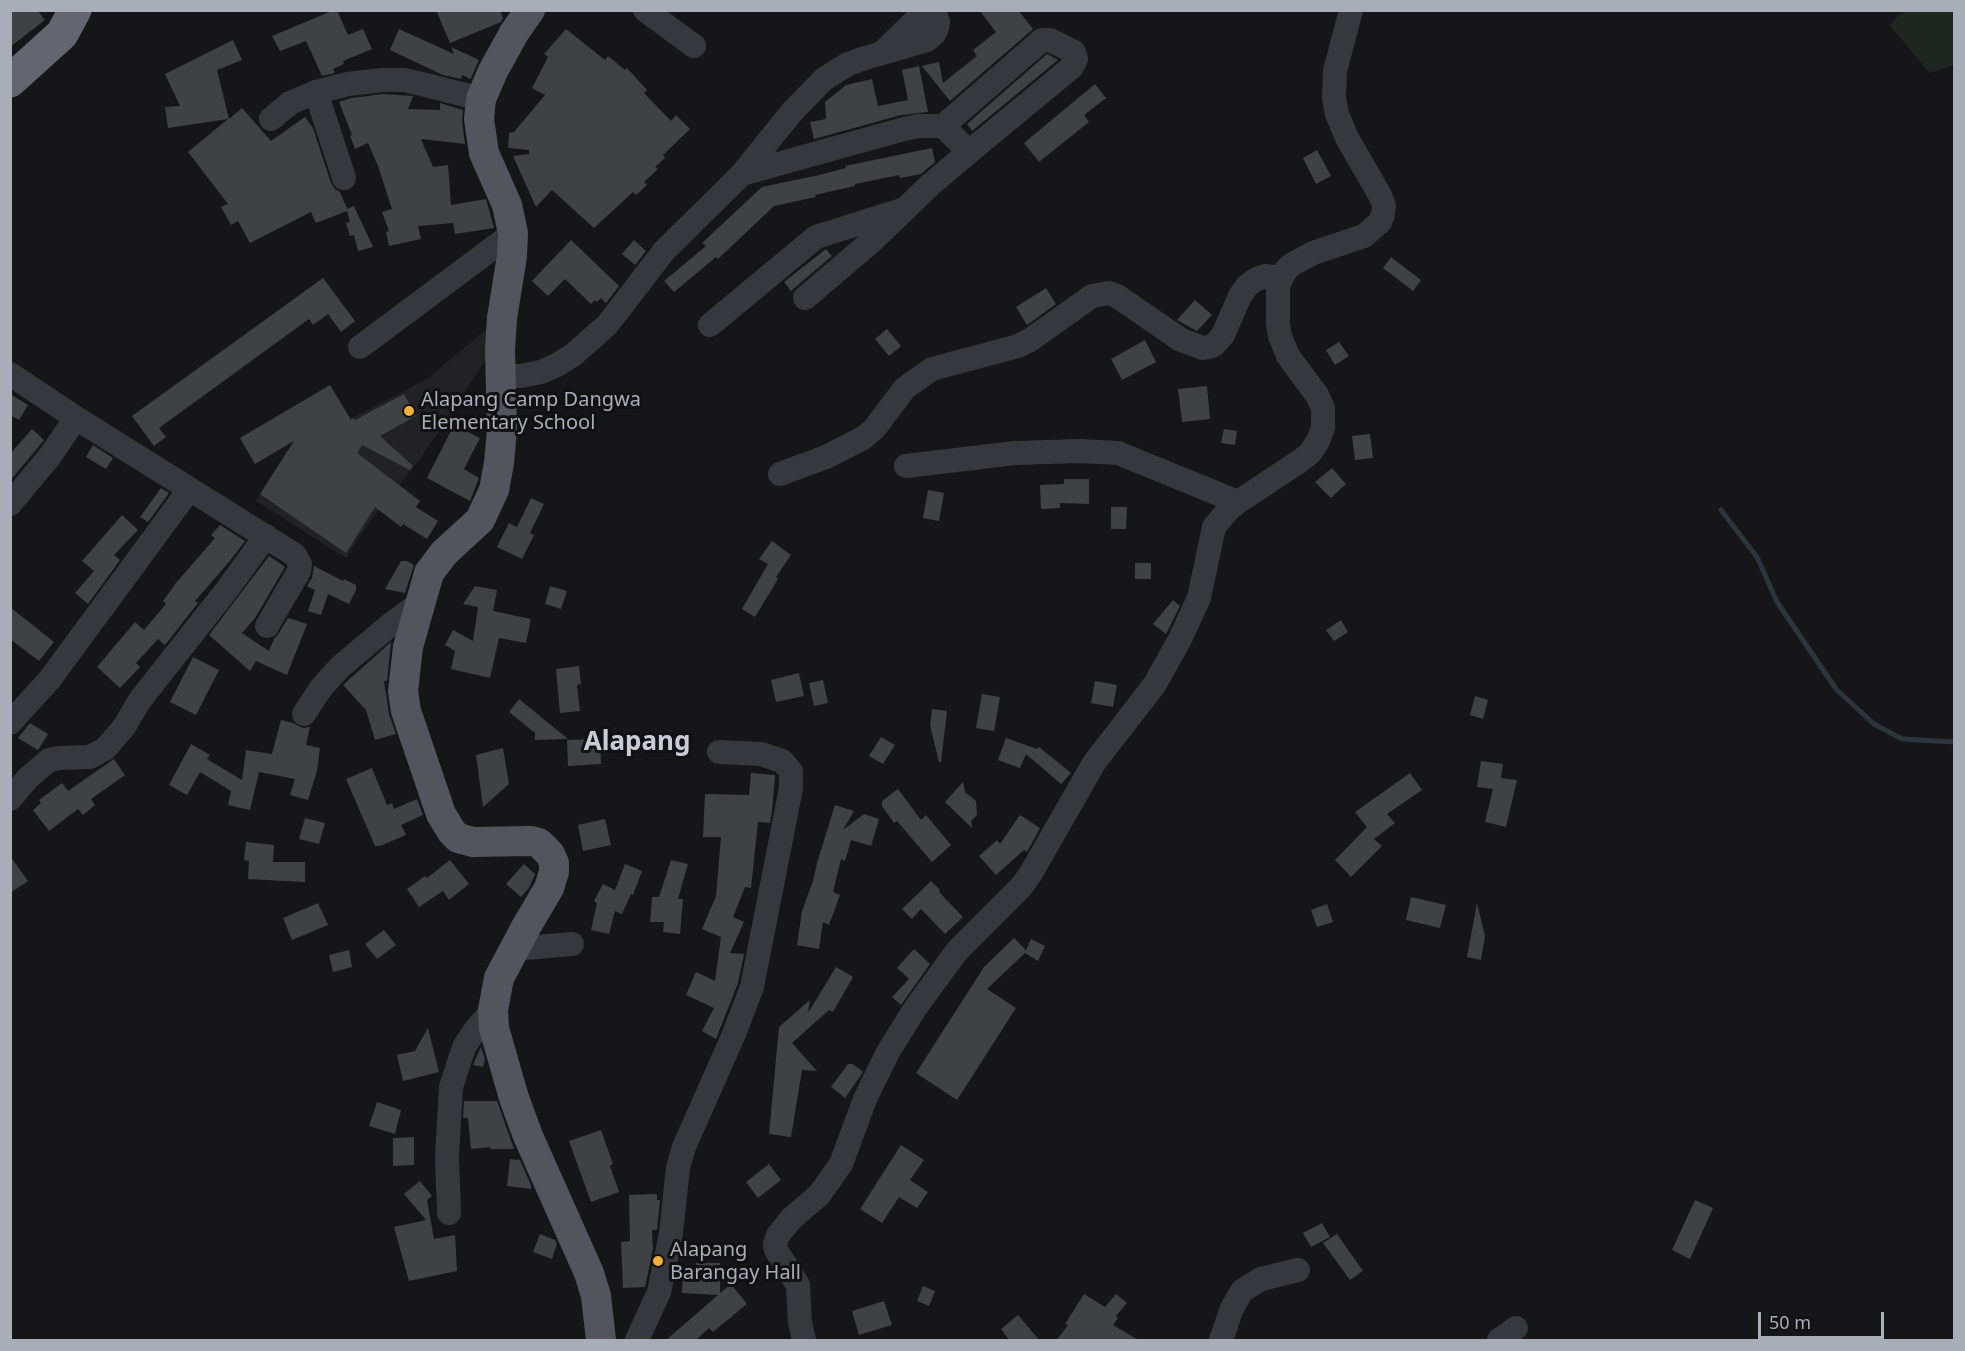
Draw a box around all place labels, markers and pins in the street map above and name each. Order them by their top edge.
place label: Alapang Camp Dangwa Elementary School [421,388,641,435]
marker: Alapang Camp Dangwa Elementary School [402,404,416,418]
place label: Alapang Barangay Hall [670,1238,801,1285]
marker: Alapang Barangay Hall [651,1254,665,1268]

